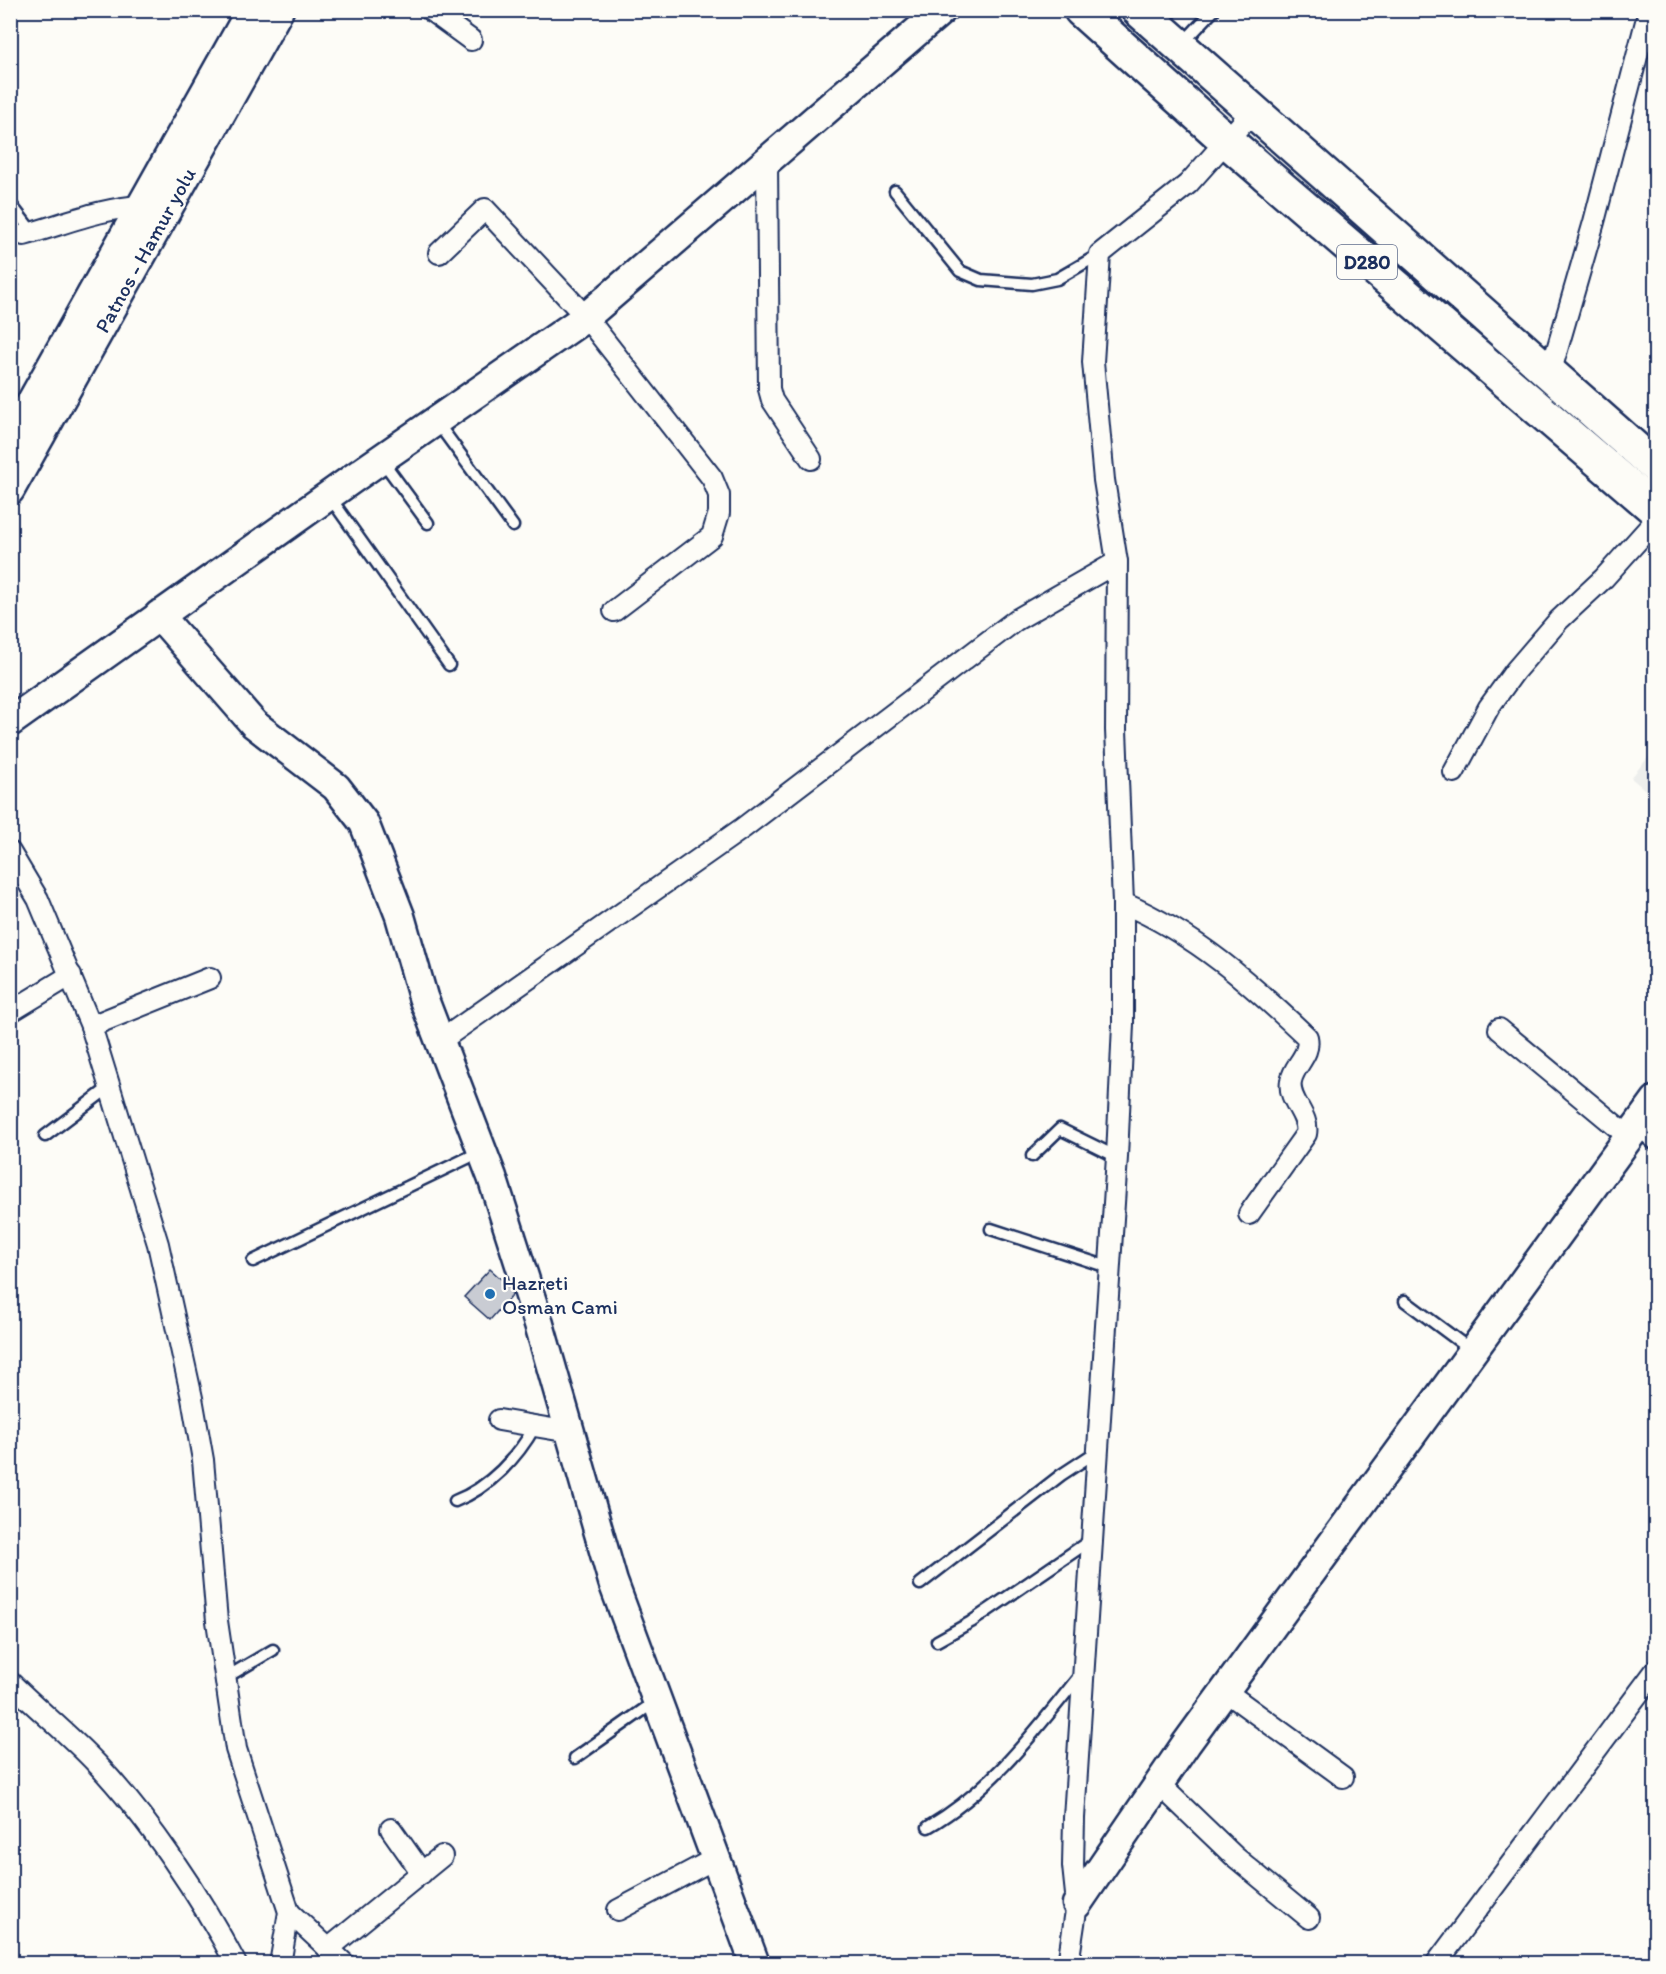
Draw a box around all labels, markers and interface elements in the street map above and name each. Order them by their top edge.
street label: Patnos - Hamur yolu [89,163,201,337]
road number: D280 [1337,245,1397,279]
place label: Hazreti Osman Cami [502,1270,618,1319]
marker: Hazreti Osman Cami [483,1287,497,1301]

